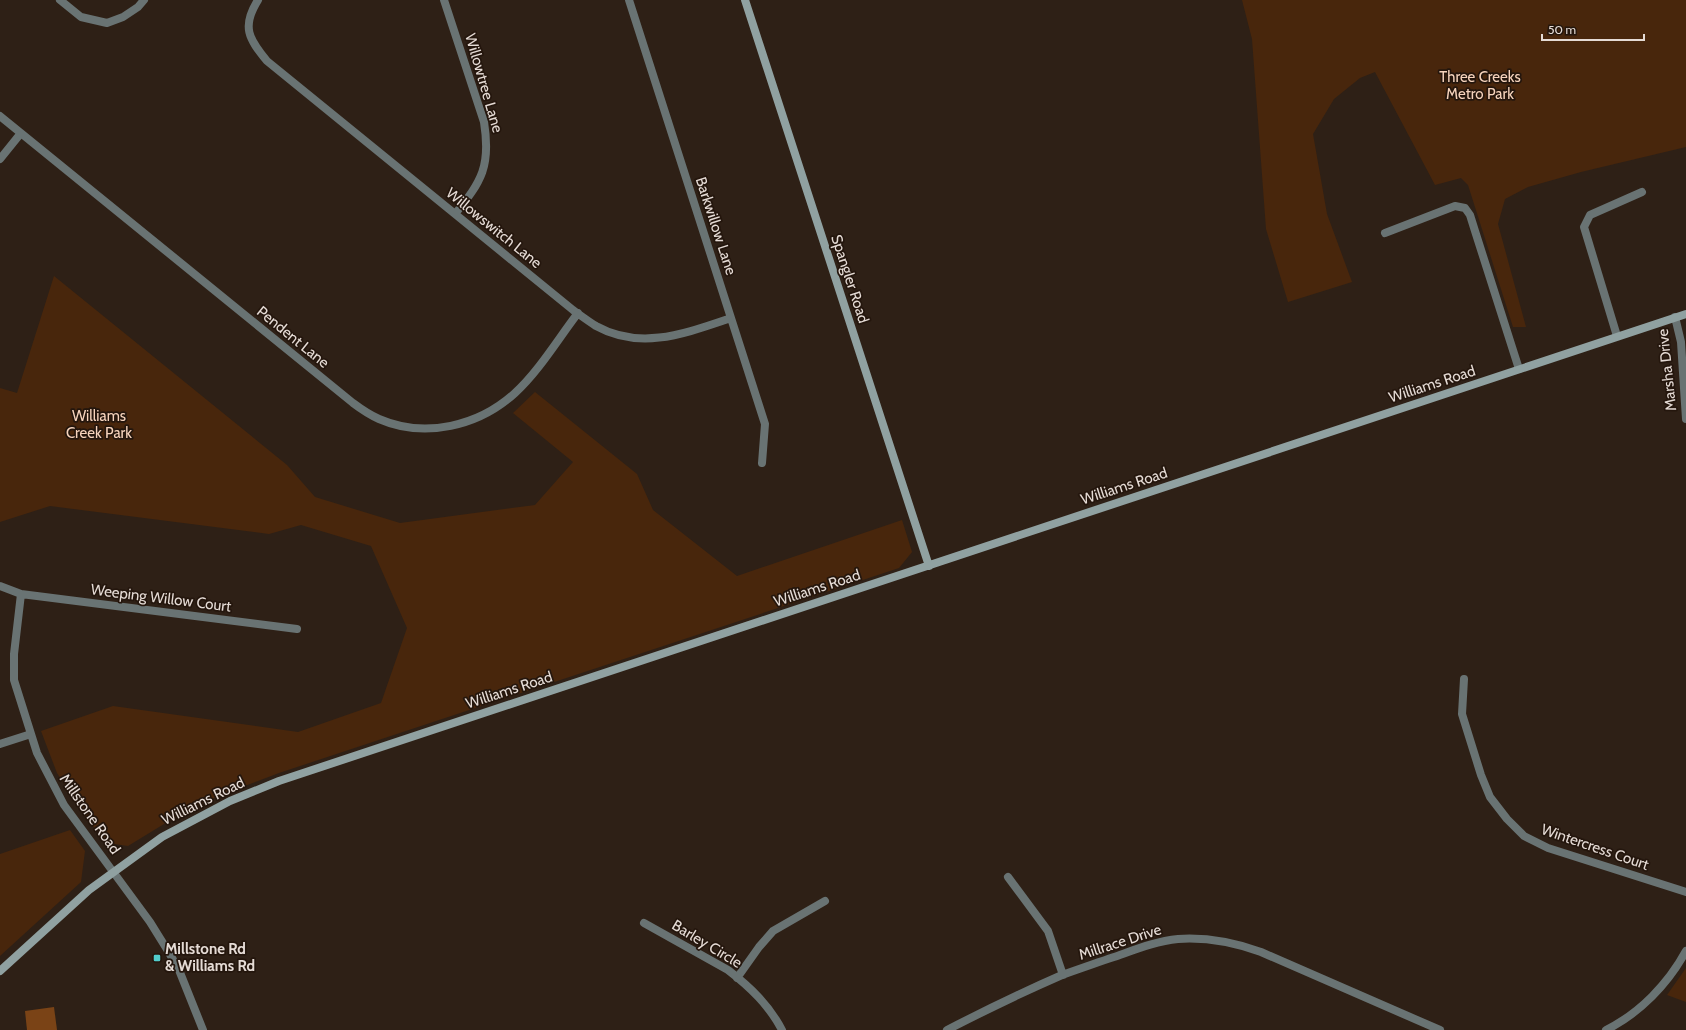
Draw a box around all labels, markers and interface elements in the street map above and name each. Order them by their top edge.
scale bar [1542,16,1644,42]
text: 50 m [1548,22,1576,37]
street label: Willowtree Lane [461,31,507,135]
park label: Three Creeks Metro Park [1439,68,1521,103]
street label: Barkwillow Lane [692,175,740,278]
street label: Willowswitch Lane [443,184,546,272]
street label: Spangler Road [827,233,873,325]
street label: Pendent Lane [253,302,333,372]
street label: Marsha Drive [1654,328,1680,412]
street label: Williams Road [1386,362,1478,406]
park label: Williams Creek Park [66,407,132,442]
street label: Williams Road [1078,464,1170,508]
street label: Williams Road [771,566,863,610]
street label: Weeping Willow Court [90,580,232,616]
street label: Williams Road [463,668,555,712]
street label: Millstone Road [56,770,124,858]
street label: Williams Road [159,773,247,829]
street label: Wintercress Court [1539,820,1651,874]
street label: Barley Circle [669,916,745,972]
street label: Millrace Drive [1077,920,1164,964]
place label: Millstone Rd & Williams Rd [165,940,255,975]
marker: Millstone Rd & Williams Rd [152,953,162,963]

